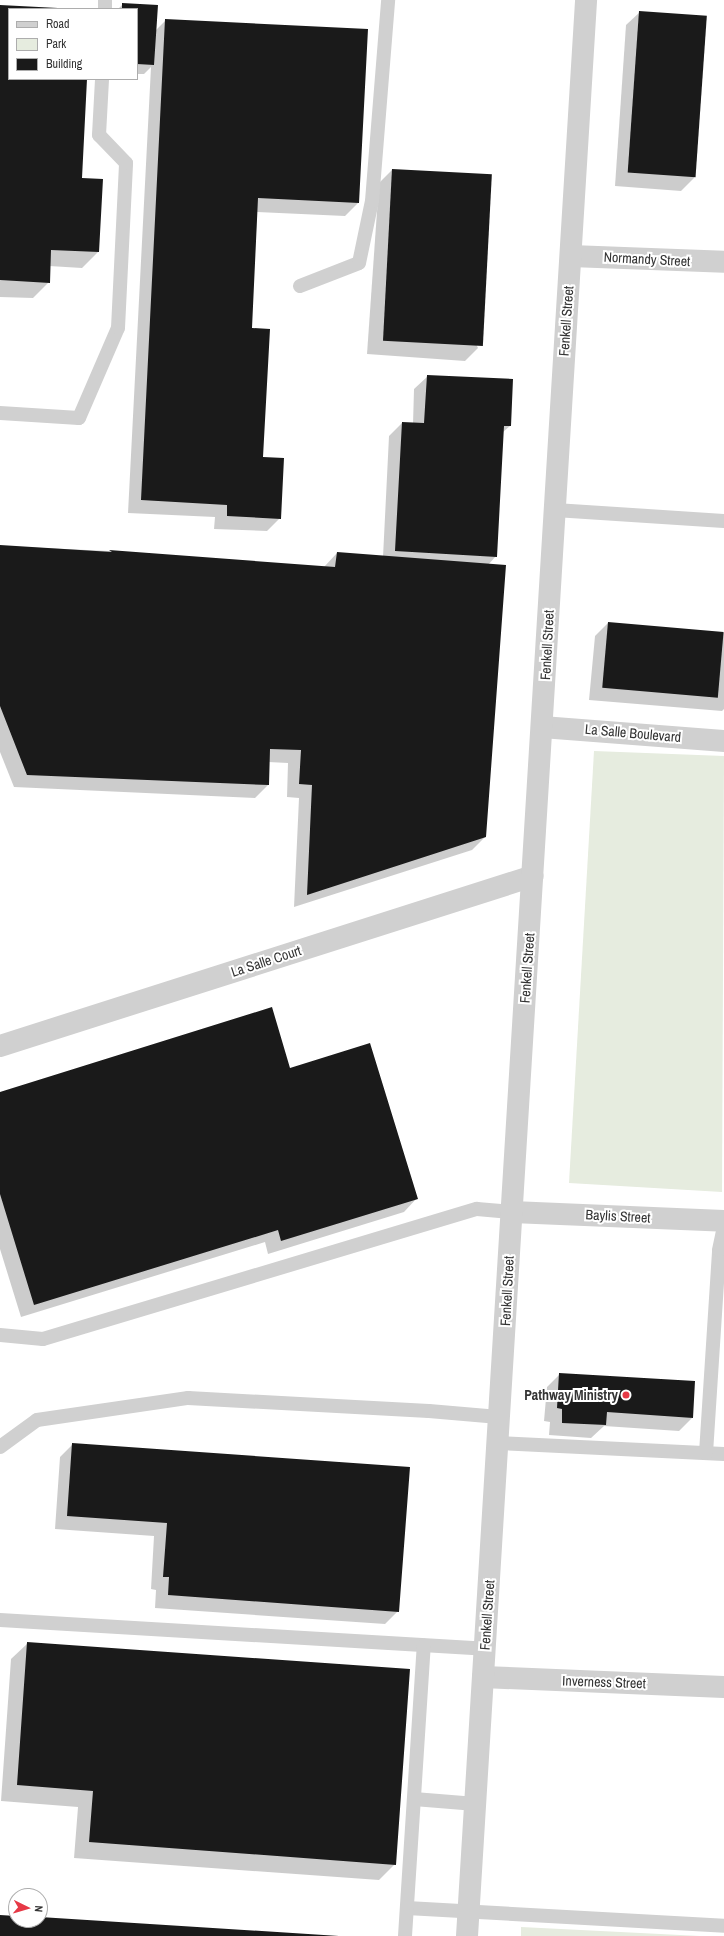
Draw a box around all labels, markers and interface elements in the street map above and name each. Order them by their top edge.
legend [8,8,138,80]
text: Road [46,16,70,32]
text: Park [46,36,66,52]
text: Building [46,56,82,72]
street label: Normandy Street [603,248,691,270]
street label: Fenkell Street [555,285,577,357]
street label: Fenkell Street [537,609,557,681]
street label: La Salle Boulevard [584,720,682,746]
street label: Fenkell Street [516,932,538,1004]
street label: La Salle Court [229,942,303,980]
street label: Baylis Street [585,1206,651,1226]
street label: Fenkell Street [497,1255,517,1327]
place label: Pathway Ministry [524,1387,618,1403]
marker: Pathway Ministry [621,1390,631,1400]
street label: Fenkell Street [476,1579,498,1651]
street label: Inverness Street [562,1672,646,1692]
north arrow [8,1888,48,1928]
text: N [32,1905,46,1913]

